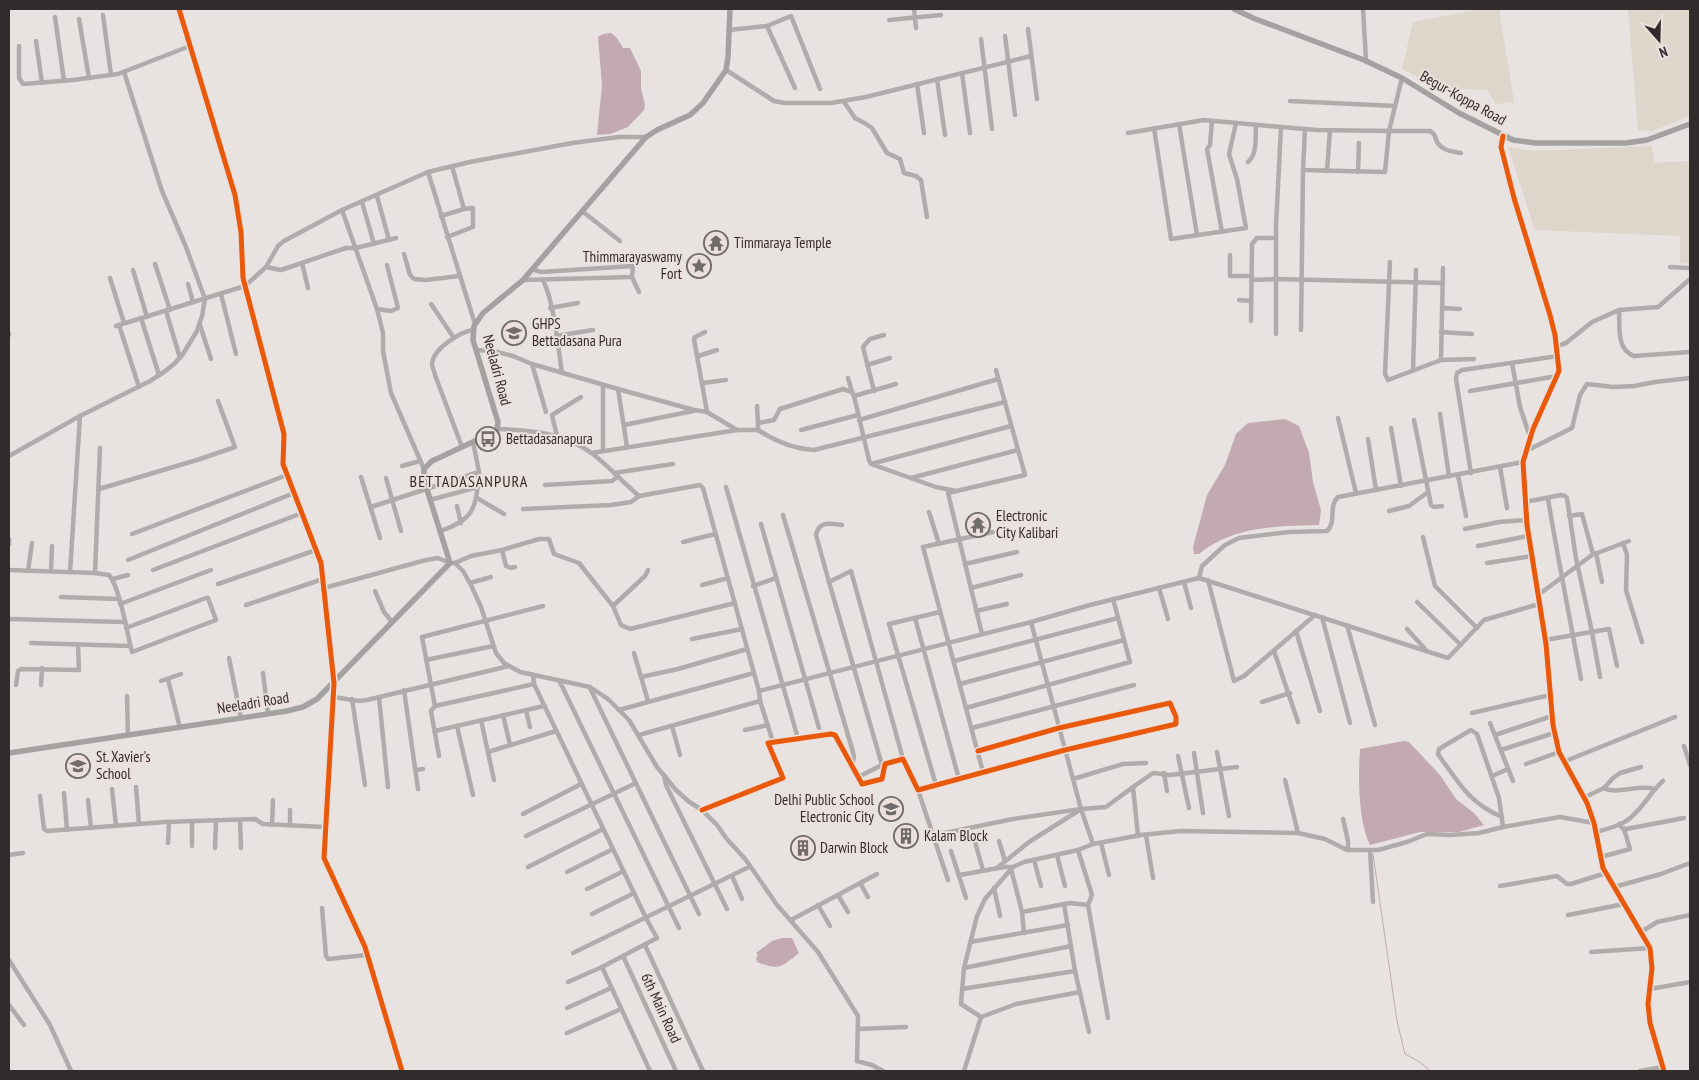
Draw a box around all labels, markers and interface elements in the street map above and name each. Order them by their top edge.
north arrow [1634,15,1684,65]
text: N [1657,42,1670,62]
street label: Begur-Koppa Road [1417,66,1510,129]
temple icon: Timmaraya Temple [703,230,729,256]
place label: Timmaraya Temple [734,233,831,252]
place label: Thimmarayaswamy Fort [583,247,682,283]
place icon: Thimmarayaswamy Fort [686,253,712,279]
place label: GHPS Bettadasana Pura [532,314,622,350]
school or university icon: GHPS Bettadasana Pura [501,320,527,346]
street label: Neeladri Road [479,332,516,407]
bus stop icon: Bettadasanapura [475,426,501,452]
place label: Bettadasanapura [506,429,593,448]
district label: BETTADASANPURA [410,471,528,491]
place label: Electronic City Kalibari [996,506,1058,542]
temple icon: Electronic City Kalibari [965,512,991,538]
street label: Neeladri Road [216,687,290,718]
place label: St. Xavier's School [96,747,151,783]
school or university icon: St. Xavier's School [65,753,91,779]
place label: Delhi Public School Electronic City [774,790,875,826]
school or university icon: Delhi Public School Electronic City [878,796,904,822]
building icon: Kalam Block [893,823,919,849]
place label: Kalam Block [924,826,988,845]
building icon: Darwin Block [790,835,816,861]
place label: Darwin Block [820,838,888,857]
street label: 6th Main Road [637,970,686,1046]

